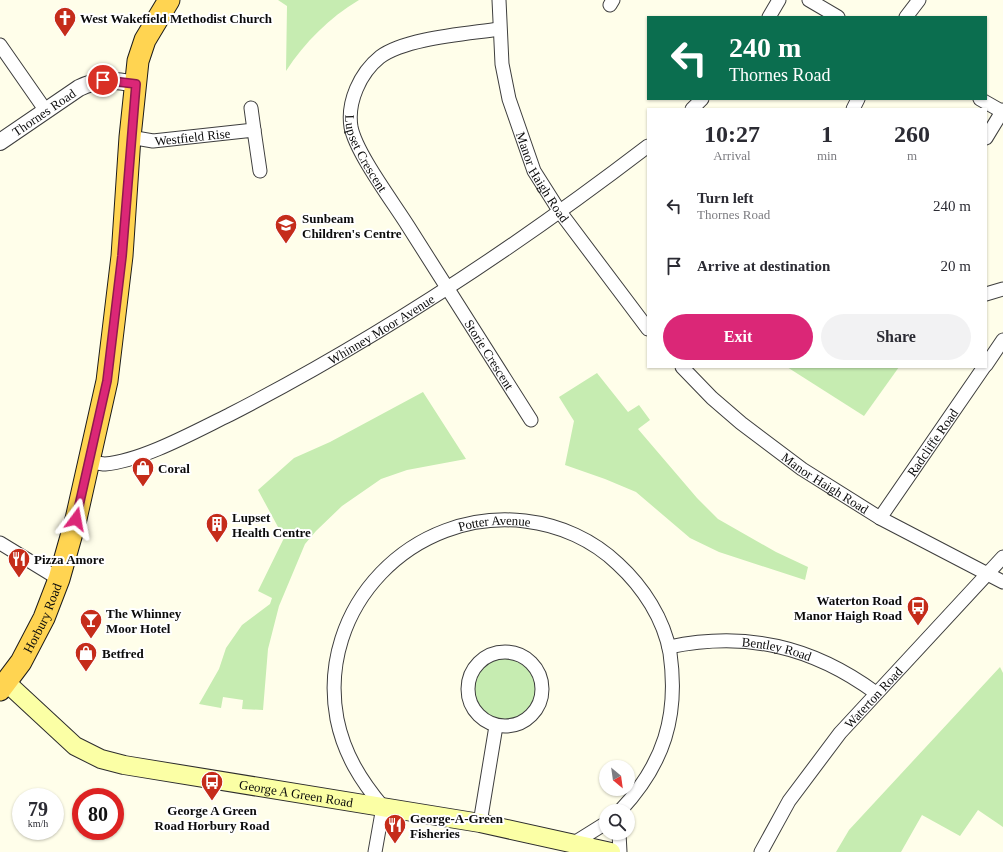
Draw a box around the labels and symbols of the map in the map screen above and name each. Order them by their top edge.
church icon: West Wakefield Methodist Church [52,5,78,38]
place label: West Wakefield Methodist Church [80,11,273,26]
pin [86,63,120,97]
street label: Thornes Road [10,85,79,139]
street label: Lupset Crescent [342,115,390,195]
street label: Westfield Rise [154,126,231,149]
street label: Manor Haigh Road [513,130,572,226]
place label: Sunbeam Children's Centre [302,211,402,241]
school or university icon: Sunbeam Children's Centre [273,212,299,245]
street label: Whinney Moor Avenue [325,291,438,368]
street label: Storie Crescent [461,317,517,393]
street label: Radcliffe Road [904,405,961,479]
street label: Manor Haigh Road [779,450,872,517]
shop icon: Coral [130,455,156,488]
place label: Coral [158,461,190,476]
position arrow [55,498,97,540]
place label: Lupset Health Centre [232,510,311,540]
building icon: Lupset Health Centre [204,511,230,544]
street label: Potter Avenue [456,513,532,534]
restaurant icon: Pizza Amore [6,546,32,579]
place label: Pizza Amore [34,552,104,567]
street label: Horbury Road [20,581,65,655]
place label: Waterton Road Manor Haigh Road [794,593,903,623]
bus stop icon: Waterton Road Manor Haigh Road [905,594,931,627]
place label: The Whinney Moor Hotel [106,606,182,636]
bar icon: The Whinney Moor Hotel [78,607,104,640]
street label: Bentley Road [741,634,814,664]
shop icon: Betfred [73,640,99,673]
place label: Betfred [102,646,144,661]
street label: Waterton Road [842,663,906,731]
north arrow [599,760,635,796]
bus stop icon: George A Green Road Horbury Road [199,769,225,802]
street label: George A Green Road [238,777,355,810]
speed limit sign: 80 [72,788,124,840]
place label: George A Green Road Horbury Road [155,803,270,833]
place label: George-A-Green Fisheries [410,811,504,841]
restaurant icon: George-A-Green Fisheries [382,812,408,845]

